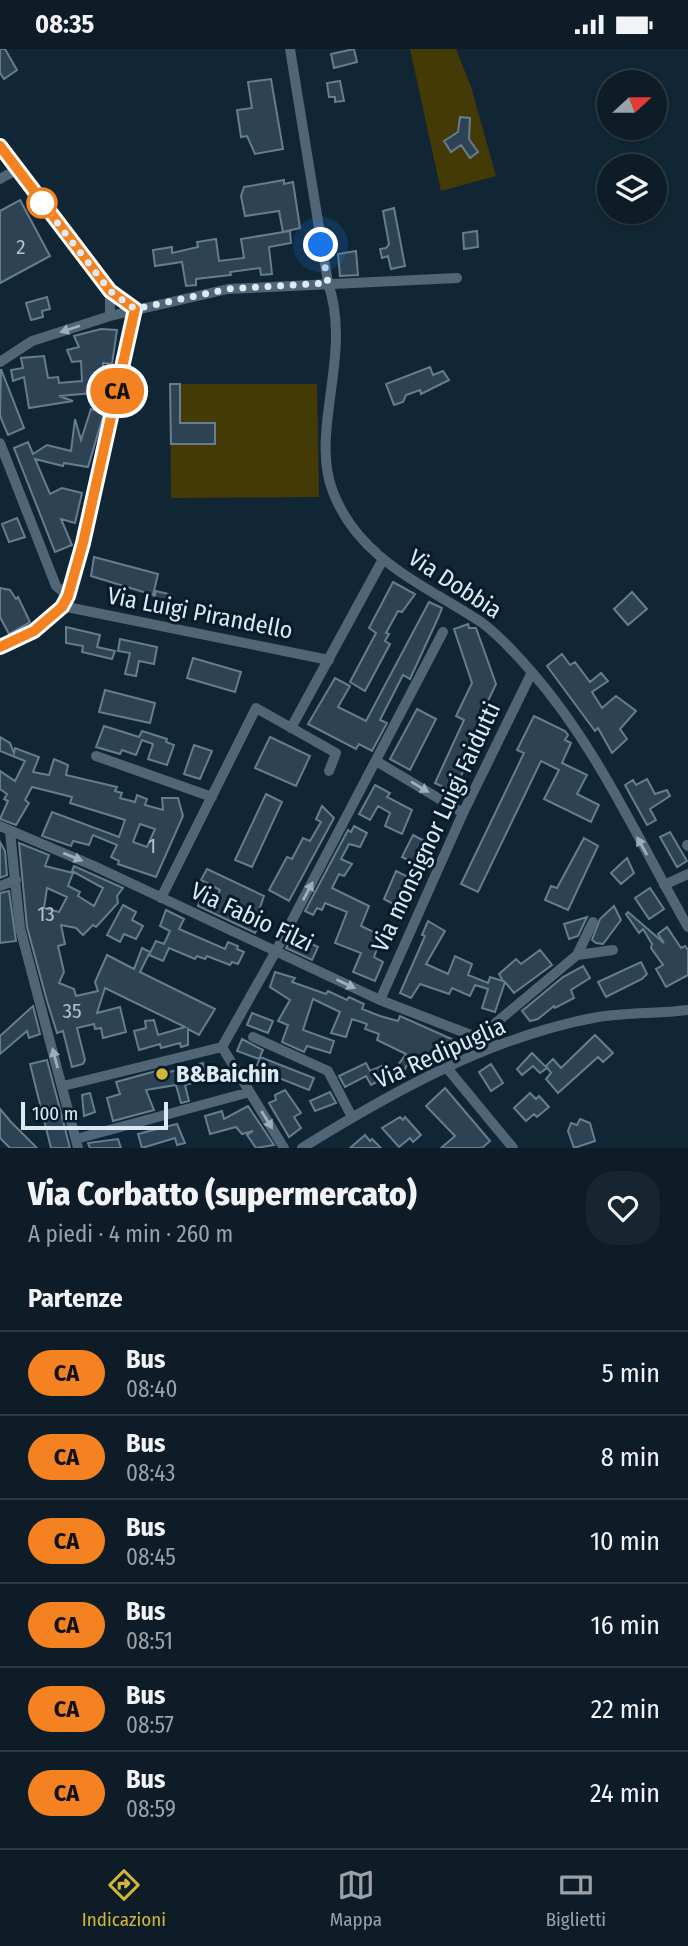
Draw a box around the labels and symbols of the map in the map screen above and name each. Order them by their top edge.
north arrow [597,70,667,140]
unlabelled marker [27,188,57,218]
your location [303,227,338,262]
house number: 2 [16,234,26,260]
one-way arrow [59,324,80,334]
line badge: CA [86,368,148,414]
street label: Via Dobbia [403,544,507,624]
street label: Via Luigi Pirandello [105,581,295,645]
street label: Via monsignor Luigi Faidutti [366,698,506,956]
one-way arrow [410,780,429,793]
house number: 1 [148,833,156,859]
one-way arrow [637,836,648,856]
one-way arrow [63,852,84,863]
street label: Via Fabio Filzi [187,877,317,957]
one-way arrow [302,881,313,901]
house number: 13 [37,901,55,927]
one-way arrow [336,978,356,990]
house number: 35 [62,998,82,1024]
street label: Via Redipuglia [370,1012,510,1094]
one-way arrow [49,1047,60,1069]
place label: B&Baichin [176,1060,279,1088]
marker: B&Baichin [154,1066,170,1082]
scale bar [21,1099,168,1131]
one-way arrow [261,1111,274,1130]

